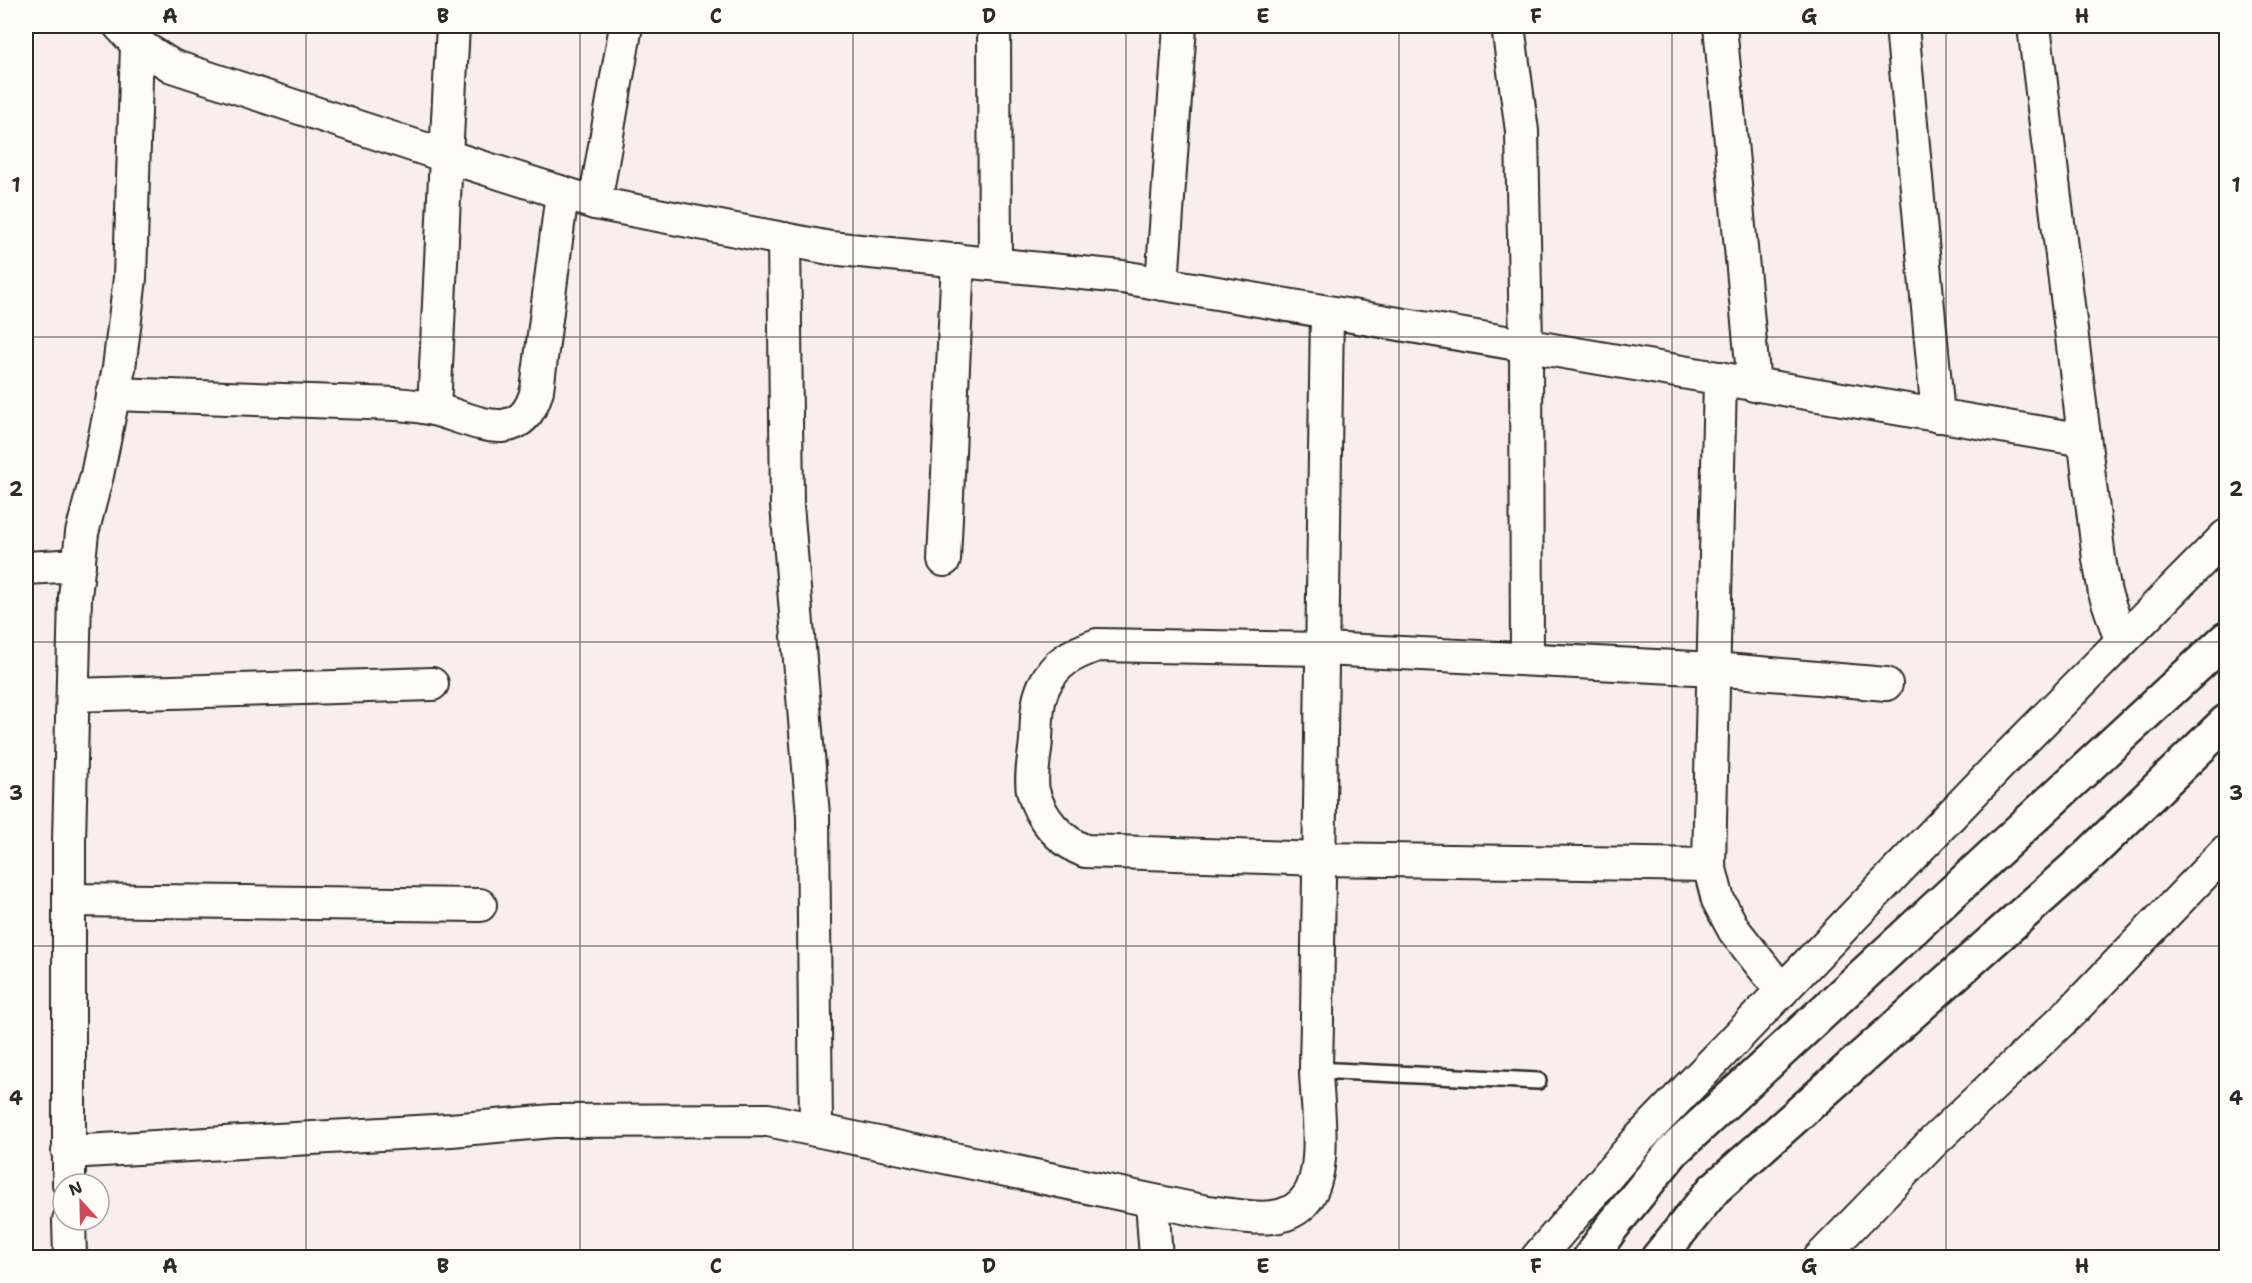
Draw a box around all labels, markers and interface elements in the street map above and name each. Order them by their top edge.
text: A [162,3,178,29]
text: B [437,3,449,29]
text: C [710,3,722,29]
text: D [982,3,996,29]
text: E [1256,3,1270,29]
text: F [1530,3,1542,29]
text: G [1801,3,1817,29]
text: H [2075,3,2089,29]
text: 1 [11,172,21,198]
text: 1 [2231,172,2241,198]
text: 2 [9,476,23,502]
text: 2 [2229,476,2243,502]
text: 3 [9,780,23,806]
text: 3 [2229,780,2243,806]
text: 4 [9,1085,23,1111]
text: 4 [2229,1085,2243,1111]
north arrow [51,1172,111,1232]
text: N [66,1176,85,1201]
text: A [162,1253,178,1279]
text: B [437,1253,449,1279]
text: C [710,1253,722,1279]
text: D [982,1253,996,1279]
text: E [1256,1253,1270,1279]
text: F [1530,1253,1542,1279]
text: G [1801,1253,1817,1279]
text: H [2075,1253,2089,1279]

